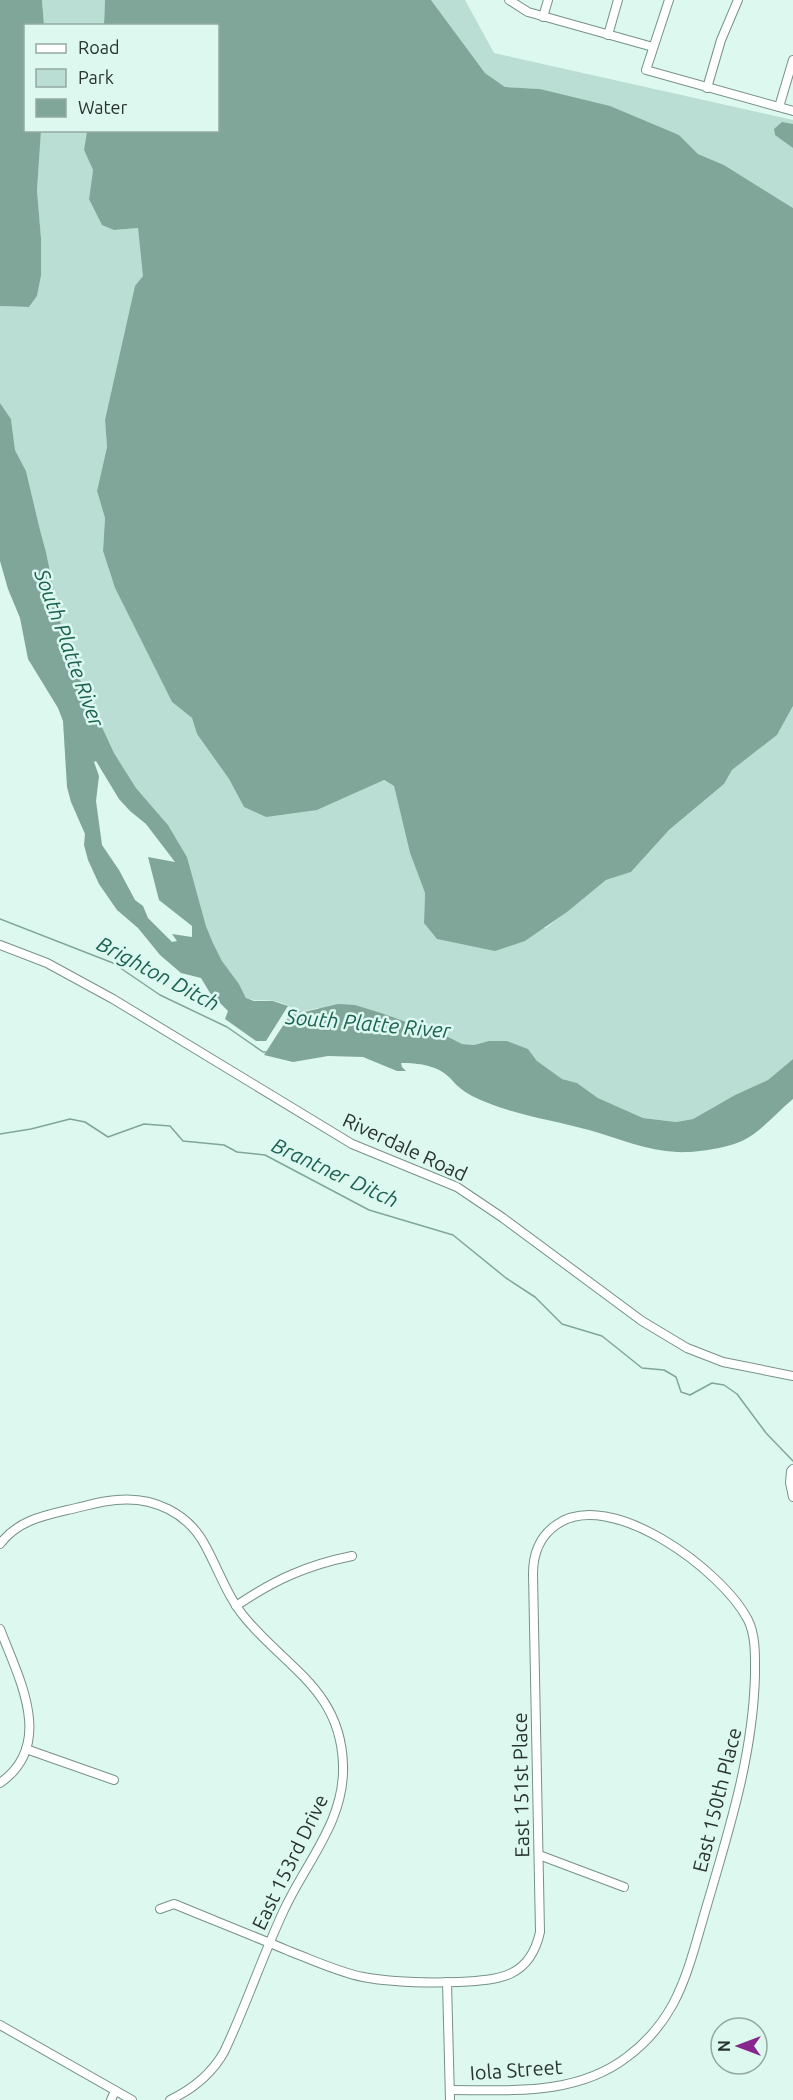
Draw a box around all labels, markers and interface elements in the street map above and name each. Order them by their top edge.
legend [24,24,219,132]
text: Road [78,37,120,57]
text: Park [78,67,114,87]
text: Water [78,97,128,117]
water label: South Platte River [30,565,110,731]
water label: Brighton Ditch [93,931,224,1015]
water label: South Platte River [283,1004,453,1042]
street label: Riverdale Road [339,1108,471,1185]
water label: Brantner Ditch [268,1132,403,1212]
street label: East 151st Place [508,1712,533,1858]
street label: East 150th Place [687,1725,746,1875]
street label: East 153rd Drive [247,1790,332,1933]
north arrow [709,2016,769,2076]
text: N [715,2040,733,2052]
street label: Iola Street [469,2055,563,2084]

